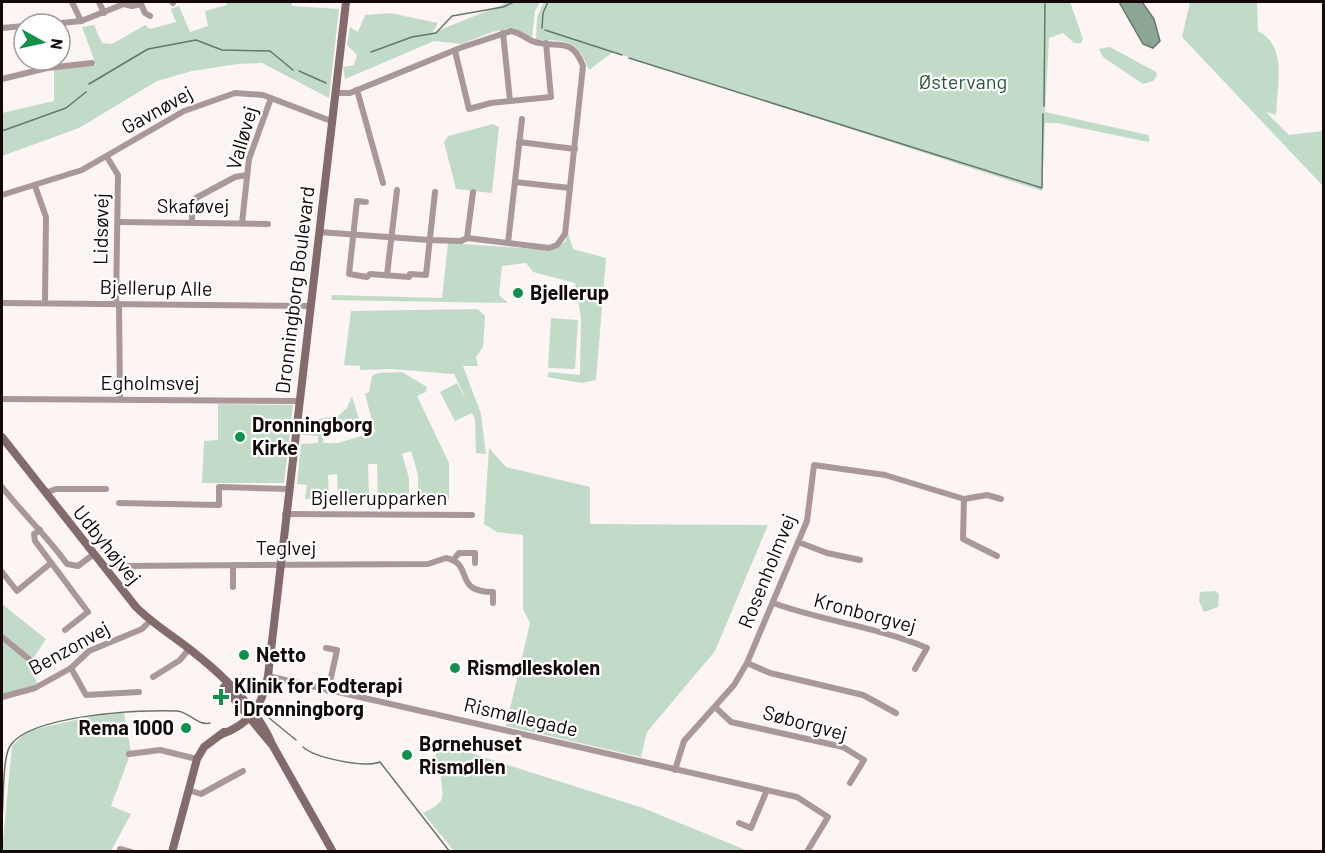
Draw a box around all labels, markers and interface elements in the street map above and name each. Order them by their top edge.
north arrow [12,12,72,72]
text: N [47,38,67,51]
park label: Østervang [919,69,1007,93]
street label: Gavnøvej [117,80,196,138]
street label: Valløvej [221,103,262,172]
street label: Dronningborg Boulevard [269,185,319,395]
street label: Lidsøvej [87,193,113,265]
street label: Skaføvej [157,193,229,217]
street label: Bjellerup Alle [99,274,213,300]
place label: Bjellerup [530,280,609,304]
marker: Bjellerup [511,286,525,300]
street label: Egholmsvej [100,370,200,394]
place label: Dronningborg Kirke [252,412,373,459]
marker: Dronningborg Kirke [233,430,247,444]
street label: Bjellerupparken [311,485,447,509]
street label: Udbyhøjvej [69,500,147,589]
street label: Rosenholmvej [732,510,800,631]
street label: Teglvej [256,535,316,559]
street label: Kronborgvej [811,587,919,637]
street label: Benzonvej [24,615,113,679]
place label: Netto [256,642,306,666]
marker: Netto [237,648,251,662]
place label: Rismølleskolen [467,655,600,679]
marker: Rismølleskolen [448,661,462,675]
place label: Klinik for Fodterapi i Dronningborg [234,673,403,720]
marker: Klinik for Fodterapi i Dronningborg [212,688,230,706]
street label: Rismøllegade [462,691,581,741]
street label: Søborgvej [760,699,850,745]
place label: Rema 1000 [78,715,174,739]
marker: Rema 1000 [179,721,193,735]
place label: Børnehuset Rismøllen [419,731,522,778]
marker: Børnehuset Rismøllen [400,748,414,762]

